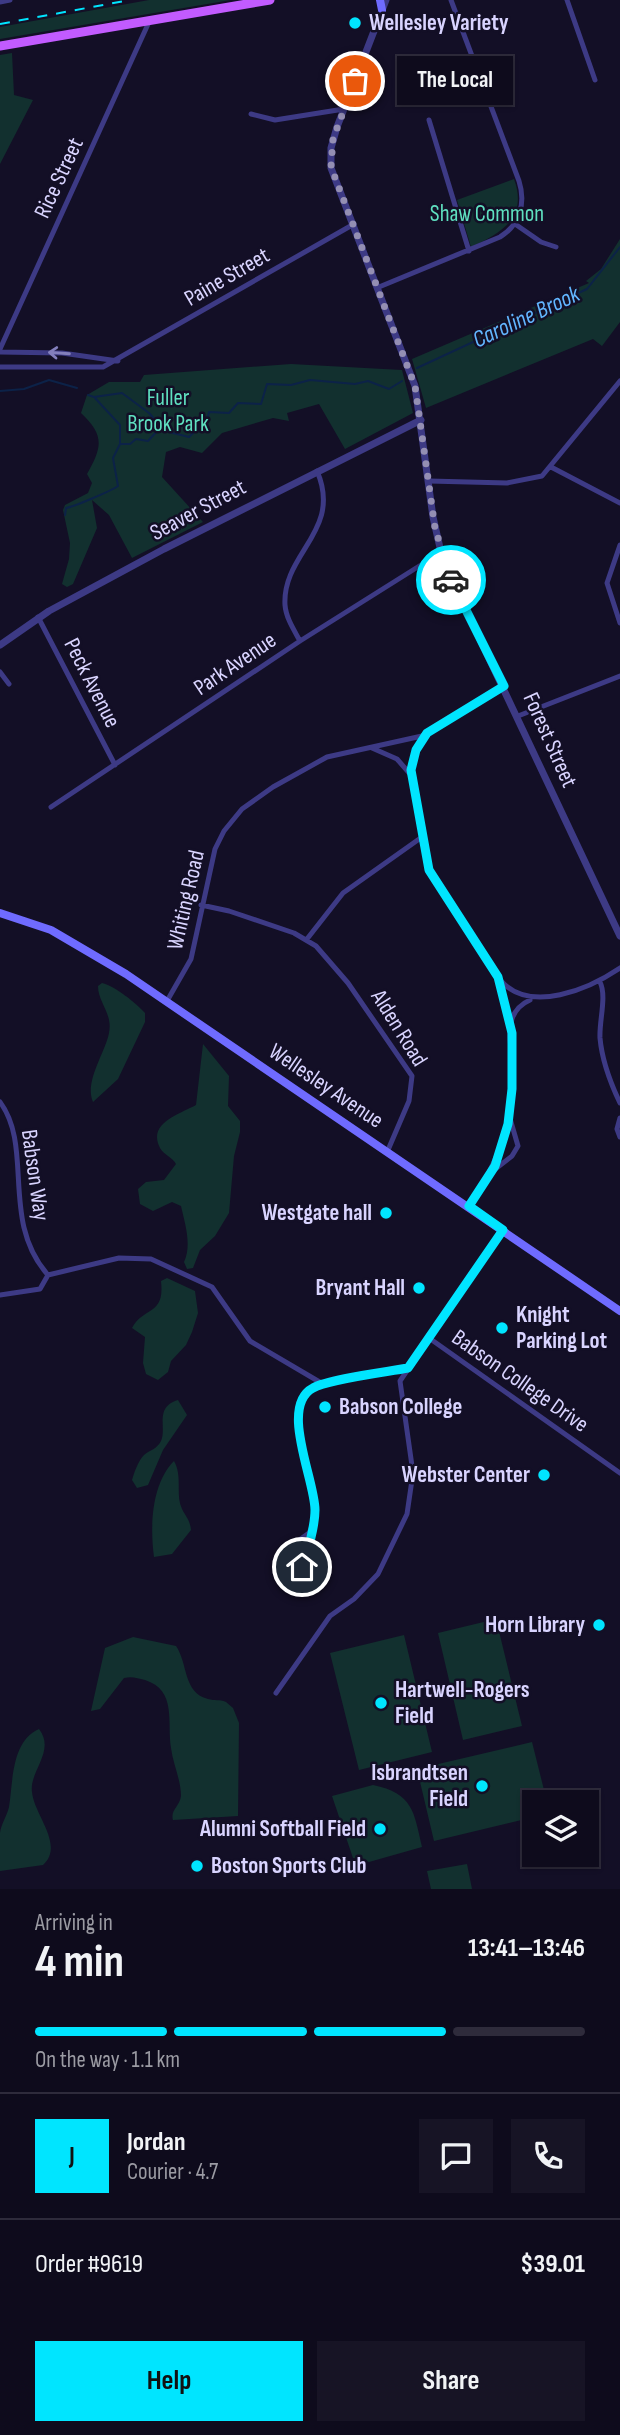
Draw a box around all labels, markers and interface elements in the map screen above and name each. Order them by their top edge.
place label: Wellesley Variety [369,9,509,37]
marker: Wellesley Variety [347,15,363,31]
pin [325,51,385,111]
callout: The Local [397,56,512,106]
icon: bag [336,62,374,100]
text: The Local [417,66,493,94]
street label: Rice Street [28,133,90,223]
park label: Shaw Common [430,200,544,228]
street label: Paine Street [179,241,275,313]
water label: Caroline Brook [468,279,585,354]
one-way arrow [48,347,71,360]
park label: Fuller Brook Park [127,384,209,438]
street label: Seaver Street [145,473,251,547]
courier [416,545,486,615]
icon: car [432,561,470,599]
street label: Park Avenue [188,626,282,702]
street label: Peck Avenue [58,633,126,733]
street label: Forest Street [517,688,583,792]
street label: Whiting Road [161,847,211,953]
street label: Alden Road [364,984,433,1071]
street label: Wellesley Avenue [263,1037,389,1135]
street label: Babson Way [15,1128,55,1223]
place label: Westgate hall [261,1199,372,1227]
marker: Westgate hall [378,1205,394,1221]
place label: Bryant Hall [315,1274,405,1302]
marker: Bryant Hall [411,1280,427,1296]
place label: Knight Parking Lot [516,1301,607,1355]
marker: Knight Parking Lot [494,1320,510,1336]
street label: Babson College Drive [446,1324,594,1438]
place label: Babson College [339,1393,462,1421]
marker: Babson College [317,1399,333,1415]
place label: Webster Center [402,1461,530,1489]
marker: Webster Center [536,1467,552,1483]
pin [272,1537,332,1597]
icon: home [283,1548,321,1586]
place label: Horn Library [485,1611,585,1639]
marker: Horn Library [591,1617,607,1633]
place label: Hartwell-Rogers Field [395,1676,530,1730]
marker: Hartwell-Rogers Field [373,1695,389,1711]
place label: Isbrandtsen Field [371,1759,468,1813]
marker: Isbrandtsen Field [474,1778,490,1794]
map controls [522,1790,599,1867]
button: layers [522,1790,599,1867]
place label: Alumni Softball Field [199,1815,366,1843]
marker: Alumni Softball Field [372,1821,388,1837]
place label: Boston Sports Club [211,1852,367,1880]
marker: Boston Sports Club [189,1858,205,1874]
text: Arriving in [35,1909,113,1937]
text: 13:41–13:46 [468,1933,585,1964]
text: 4 min [35,1935,124,1990]
text: On the way · 1.1 km [35,2046,180,2074]
button: chat [419,2119,493,2193]
button: phone [511,2119,585,2193]
text: Jordan [127,2127,185,2158]
text: J [69,2141,75,2172]
text: Courier · 4.7 [127,2158,218,2186]
text: Order #9619 [35,2249,143,2280]
text: $39.01 [520,2249,585,2280]
button: Help [35,2341,303,2421]
button: Share [317,2341,585,2421]

